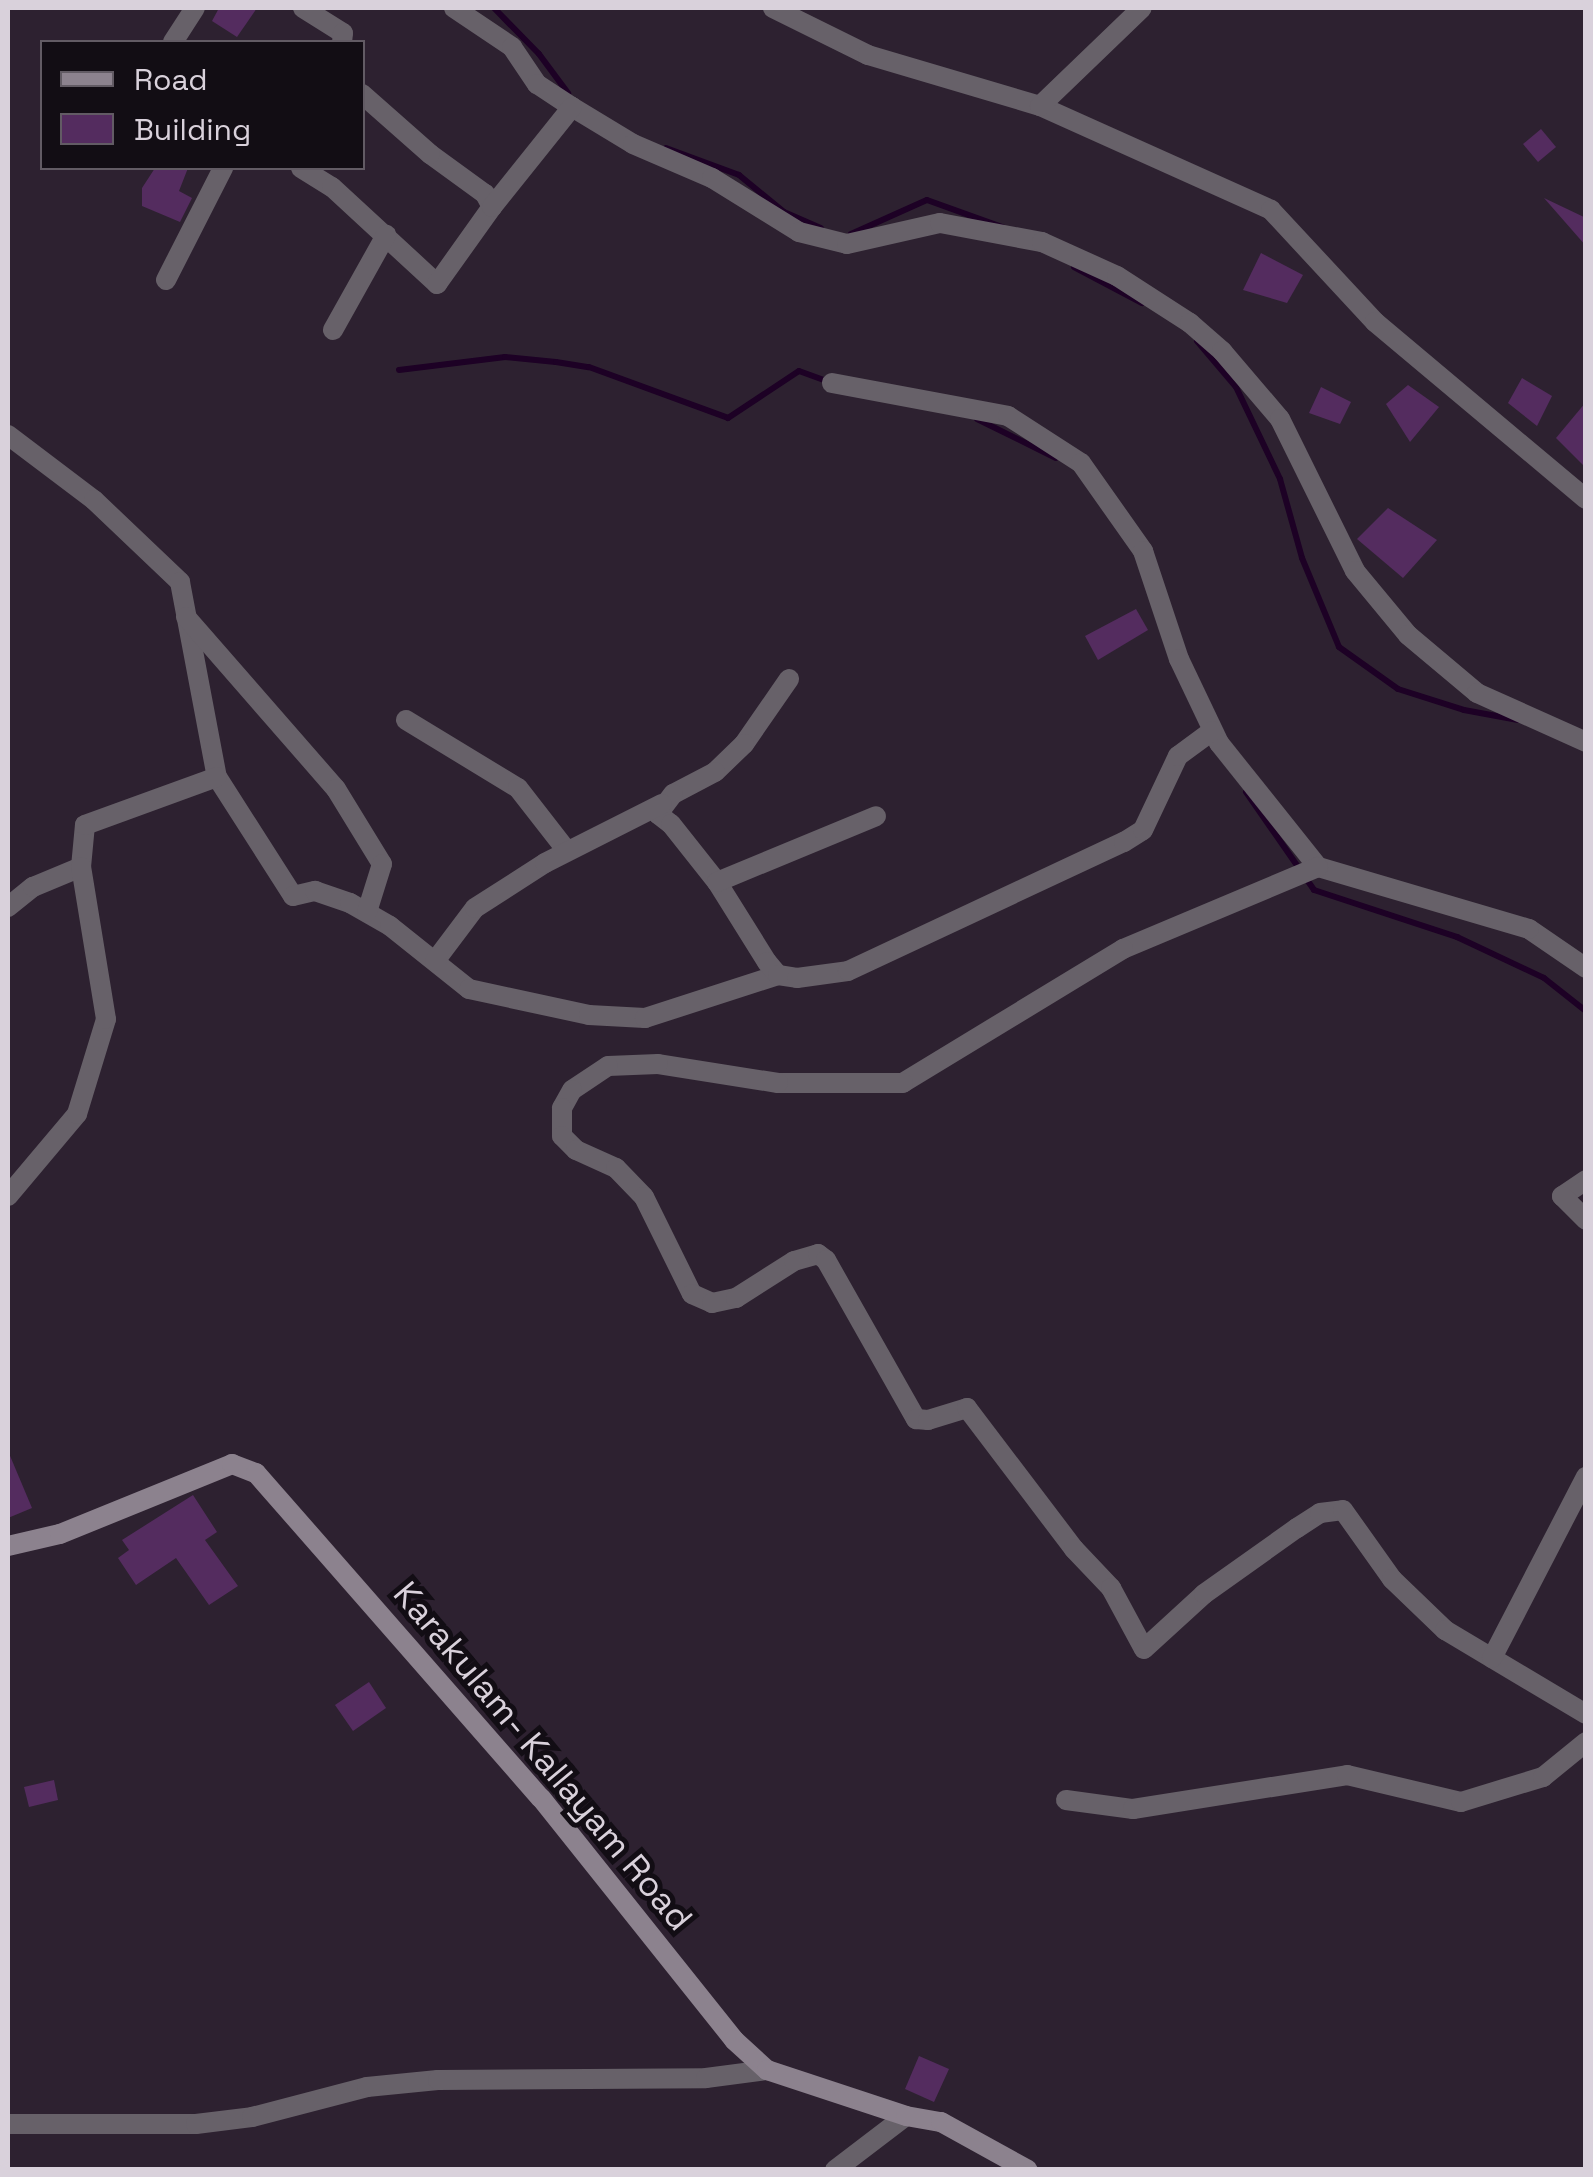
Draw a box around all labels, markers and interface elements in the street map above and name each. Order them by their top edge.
legend [40,40,365,170]
text: Road [134,60,208,99]
text: Building [134,110,251,149]
street label: Karakulam- Kallayam Road [385,1573,701,1939]

